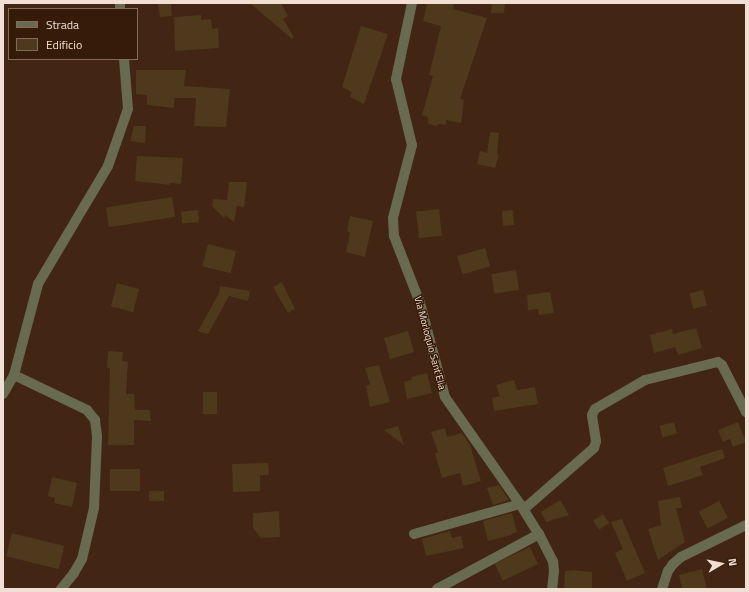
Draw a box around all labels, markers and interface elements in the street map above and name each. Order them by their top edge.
legend [8,8,138,60]
text: Strada [46,15,79,34]
text: Edificio [46,35,82,54]
street label: Via Morloquio Sant'Elia [412,295,448,391]
north arrow [701,544,741,584]
text: N [724,557,741,567]

